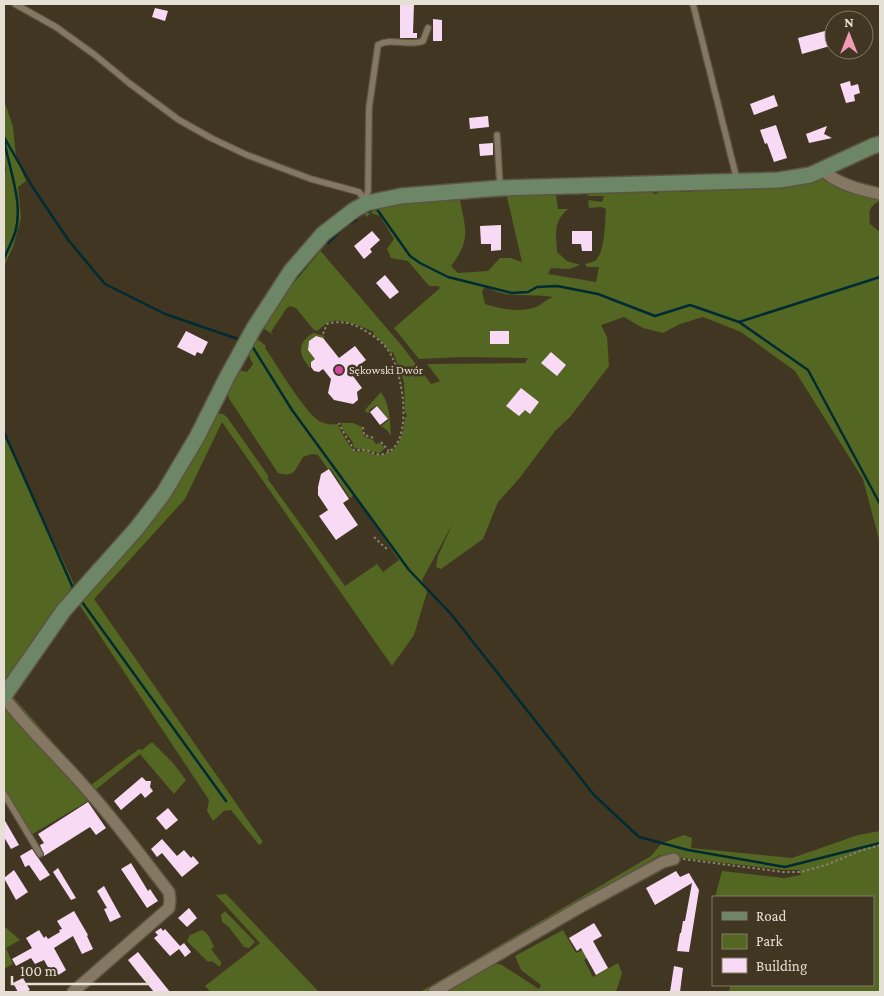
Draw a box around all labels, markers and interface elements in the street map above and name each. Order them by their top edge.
north arrow [824,10,874,60]
text: N [844,14,854,30]
place label: Sękowski Dwór [349,363,424,377]
marker: Sękowski Dwór [333,364,345,376]
legend [712,896,874,986]
text: Road [756,908,787,924]
text: Park [756,933,783,949]
scale bar [12,954,149,986]
text: Building [756,958,807,975]
text: 100 m [20,963,57,979]

